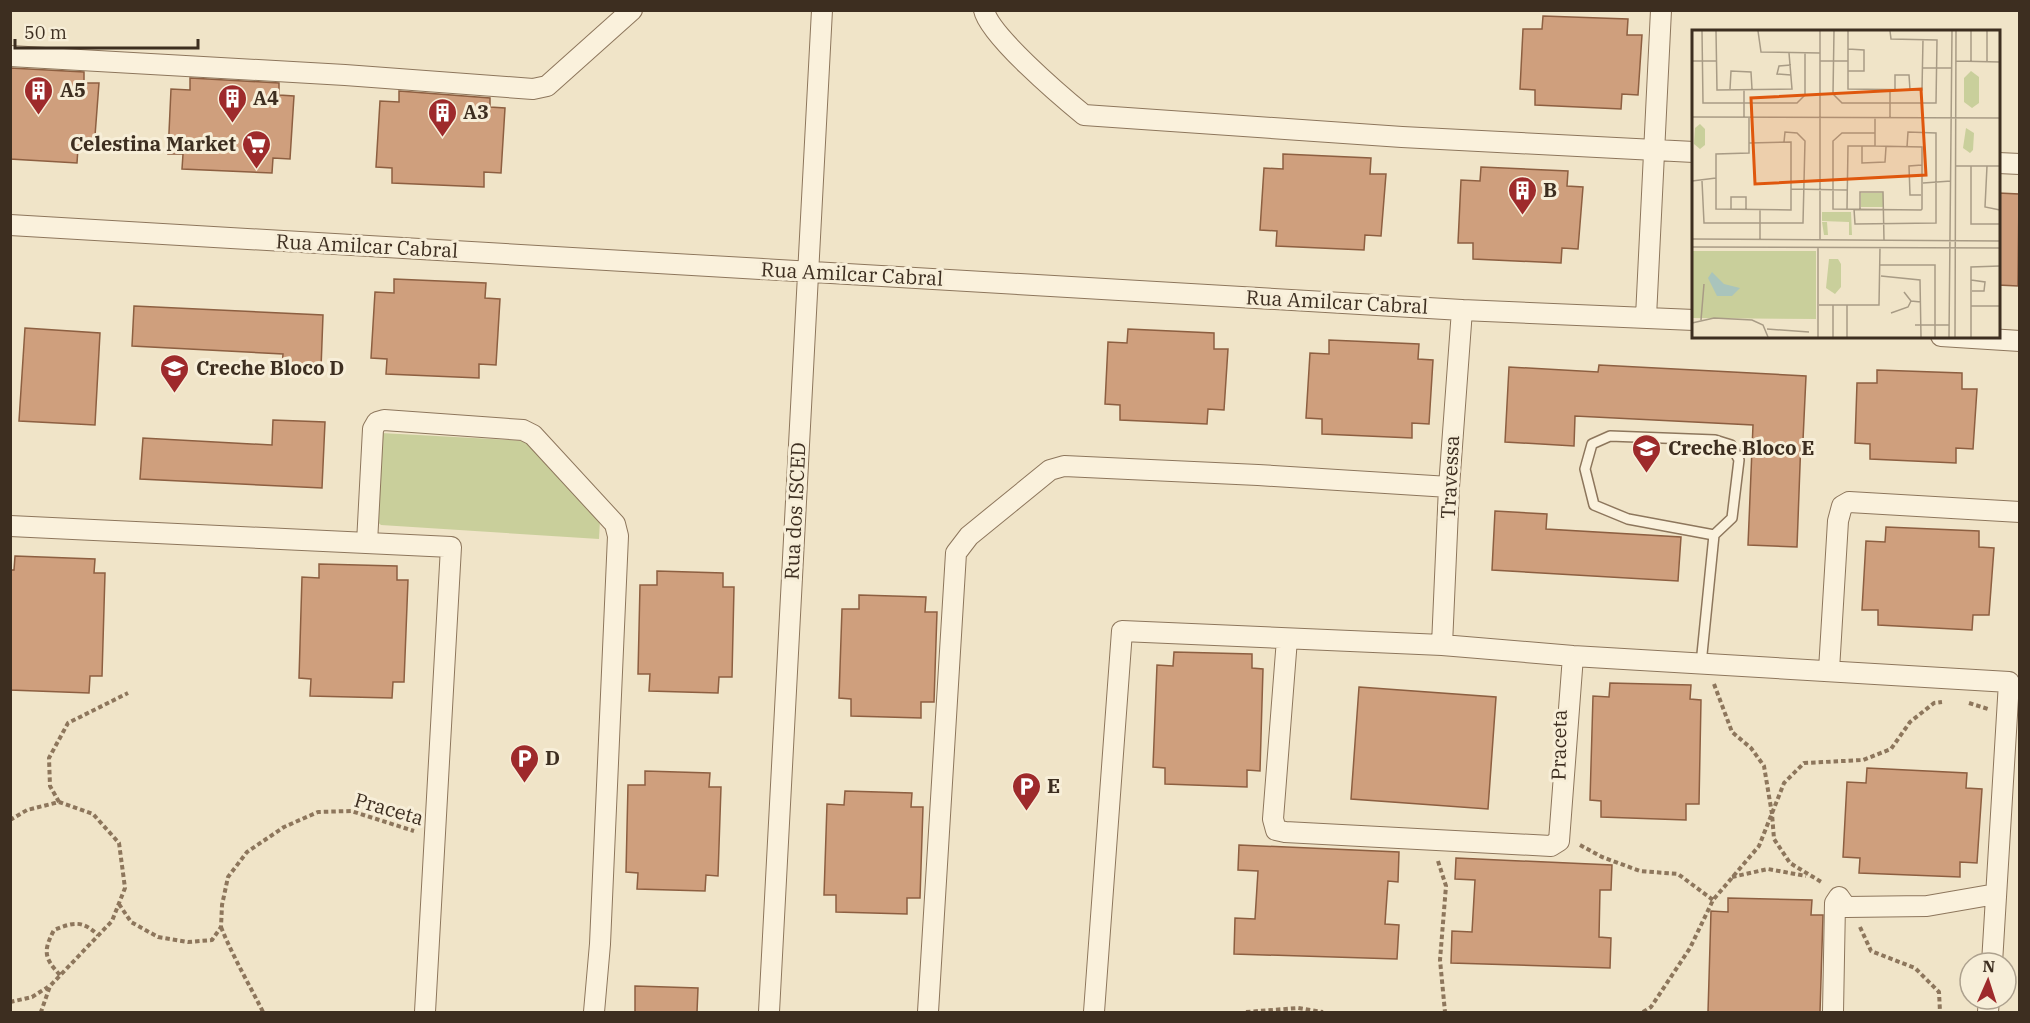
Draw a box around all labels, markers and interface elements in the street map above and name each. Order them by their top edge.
scale bar [15,12,198,50]
text: 50 m [24,21,67,44]
inset map [1692,30,2000,338]
building icon: A5 [23,74,55,116]
place label: A5 [60,76,86,103]
building icon: A4 [216,82,248,124]
place label: A4 [253,84,279,111]
building icon: A3 [426,96,458,138]
place label: A3 [463,98,489,125]
supermarket icon: Celestina Market [241,128,273,170]
place label: Celestina Market [70,130,237,157]
building icon: B [1506,174,1538,216]
place label: B [1543,176,1557,203]
street label: Rua Amilcar Cabral [275,227,459,264]
street label: Rua Amilcar Cabral [760,255,944,292]
street label: Rua Amilcar Cabral [1245,283,1429,320]
school or university icon: Creche Bloco D [159,352,191,394]
place label: Creche Bloco D [196,354,344,381]
school or university icon: Creche Bloco E [1631,432,1663,474]
street label: Travessa [1434,434,1465,520]
place label: Creche Bloco E [1668,434,1814,461]
street label: Rua dos ISCED [777,441,812,580]
street label: Praceta [1544,709,1573,781]
parking icon: D [508,742,540,784]
place label: D [545,744,560,771]
parking icon: E [1010,770,1042,812]
place label: E [1047,772,1060,799]
street label: Praceta [351,786,427,831]
north arrow [1958,951,2018,1011]
text: N [1982,956,1996,976]

